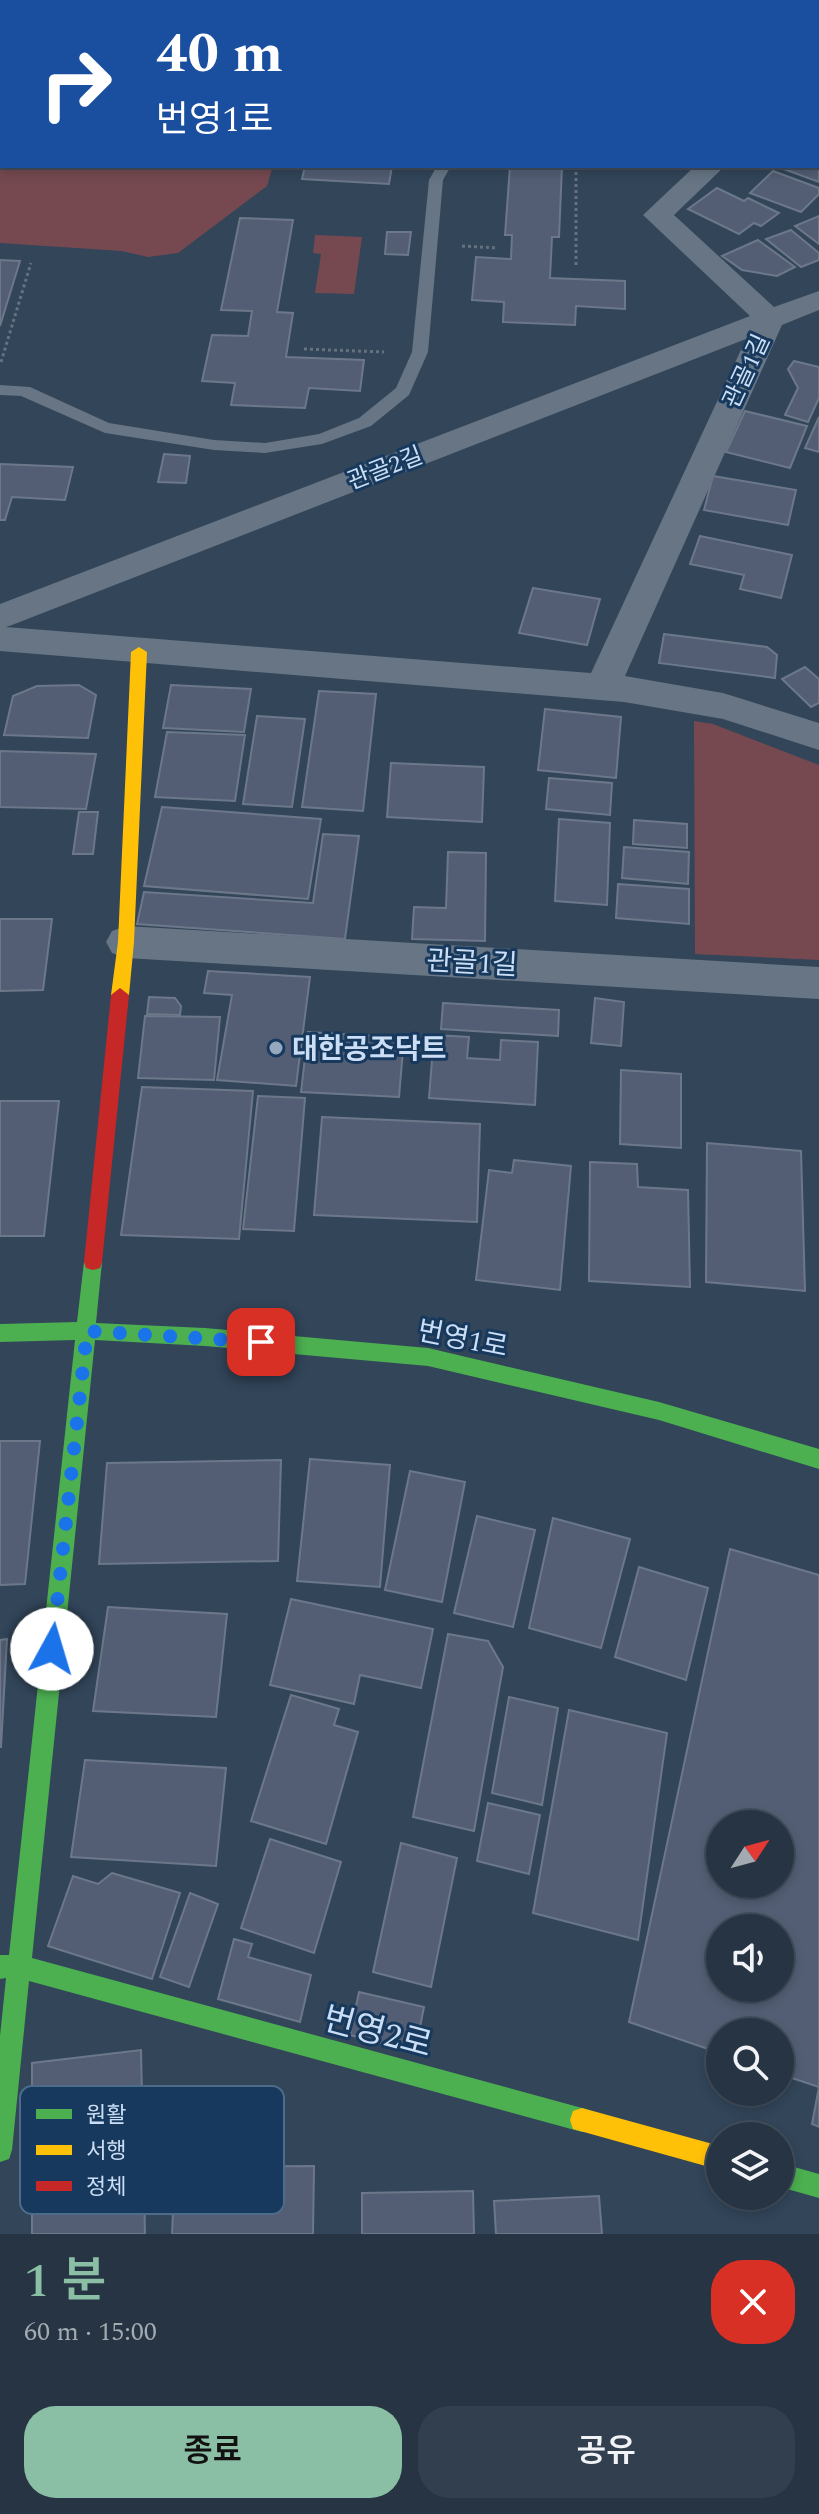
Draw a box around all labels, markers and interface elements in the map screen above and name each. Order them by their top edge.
text: 40 m [156,12,283,97]
icon: right [24,32,128,136]
text: 번영1로 [156,93,273,148]
street label: 관골1길 [714,328,780,414]
street label: 관골2길 [342,438,428,500]
street label: 관골1길 [425,940,519,987]
place label: 대한공조닥트 [292,1028,447,1071]
marker: 대한공조닥트 [267,1039,285,1057]
pin [227,1308,295,1376]
street label: 번영1로 [414,1310,512,1369]
icon: arrive [239,1320,283,1364]
position arrow [10,1607,94,1691]
north arrow [706,1810,794,1898]
map controls [706,1810,794,2210]
button: sound [706,1914,794,2002]
street label: 번영2로 [317,1993,438,2072]
button: search [706,2018,794,2106]
legend [20,2086,284,2214]
text: 원활 [86,2099,126,2132]
button: layers [706,2122,794,2210]
text: 서행 [86,2135,126,2168]
text: 정체 [86,2171,126,2204]
text: 1 분 [24,2245,106,2318]
button: close [711,2260,795,2344]
text: 60 m · 15:00 [24,2312,157,2352]
button: 종료 [24,2406,402,2498]
button: 공유 [418,2406,795,2498]

